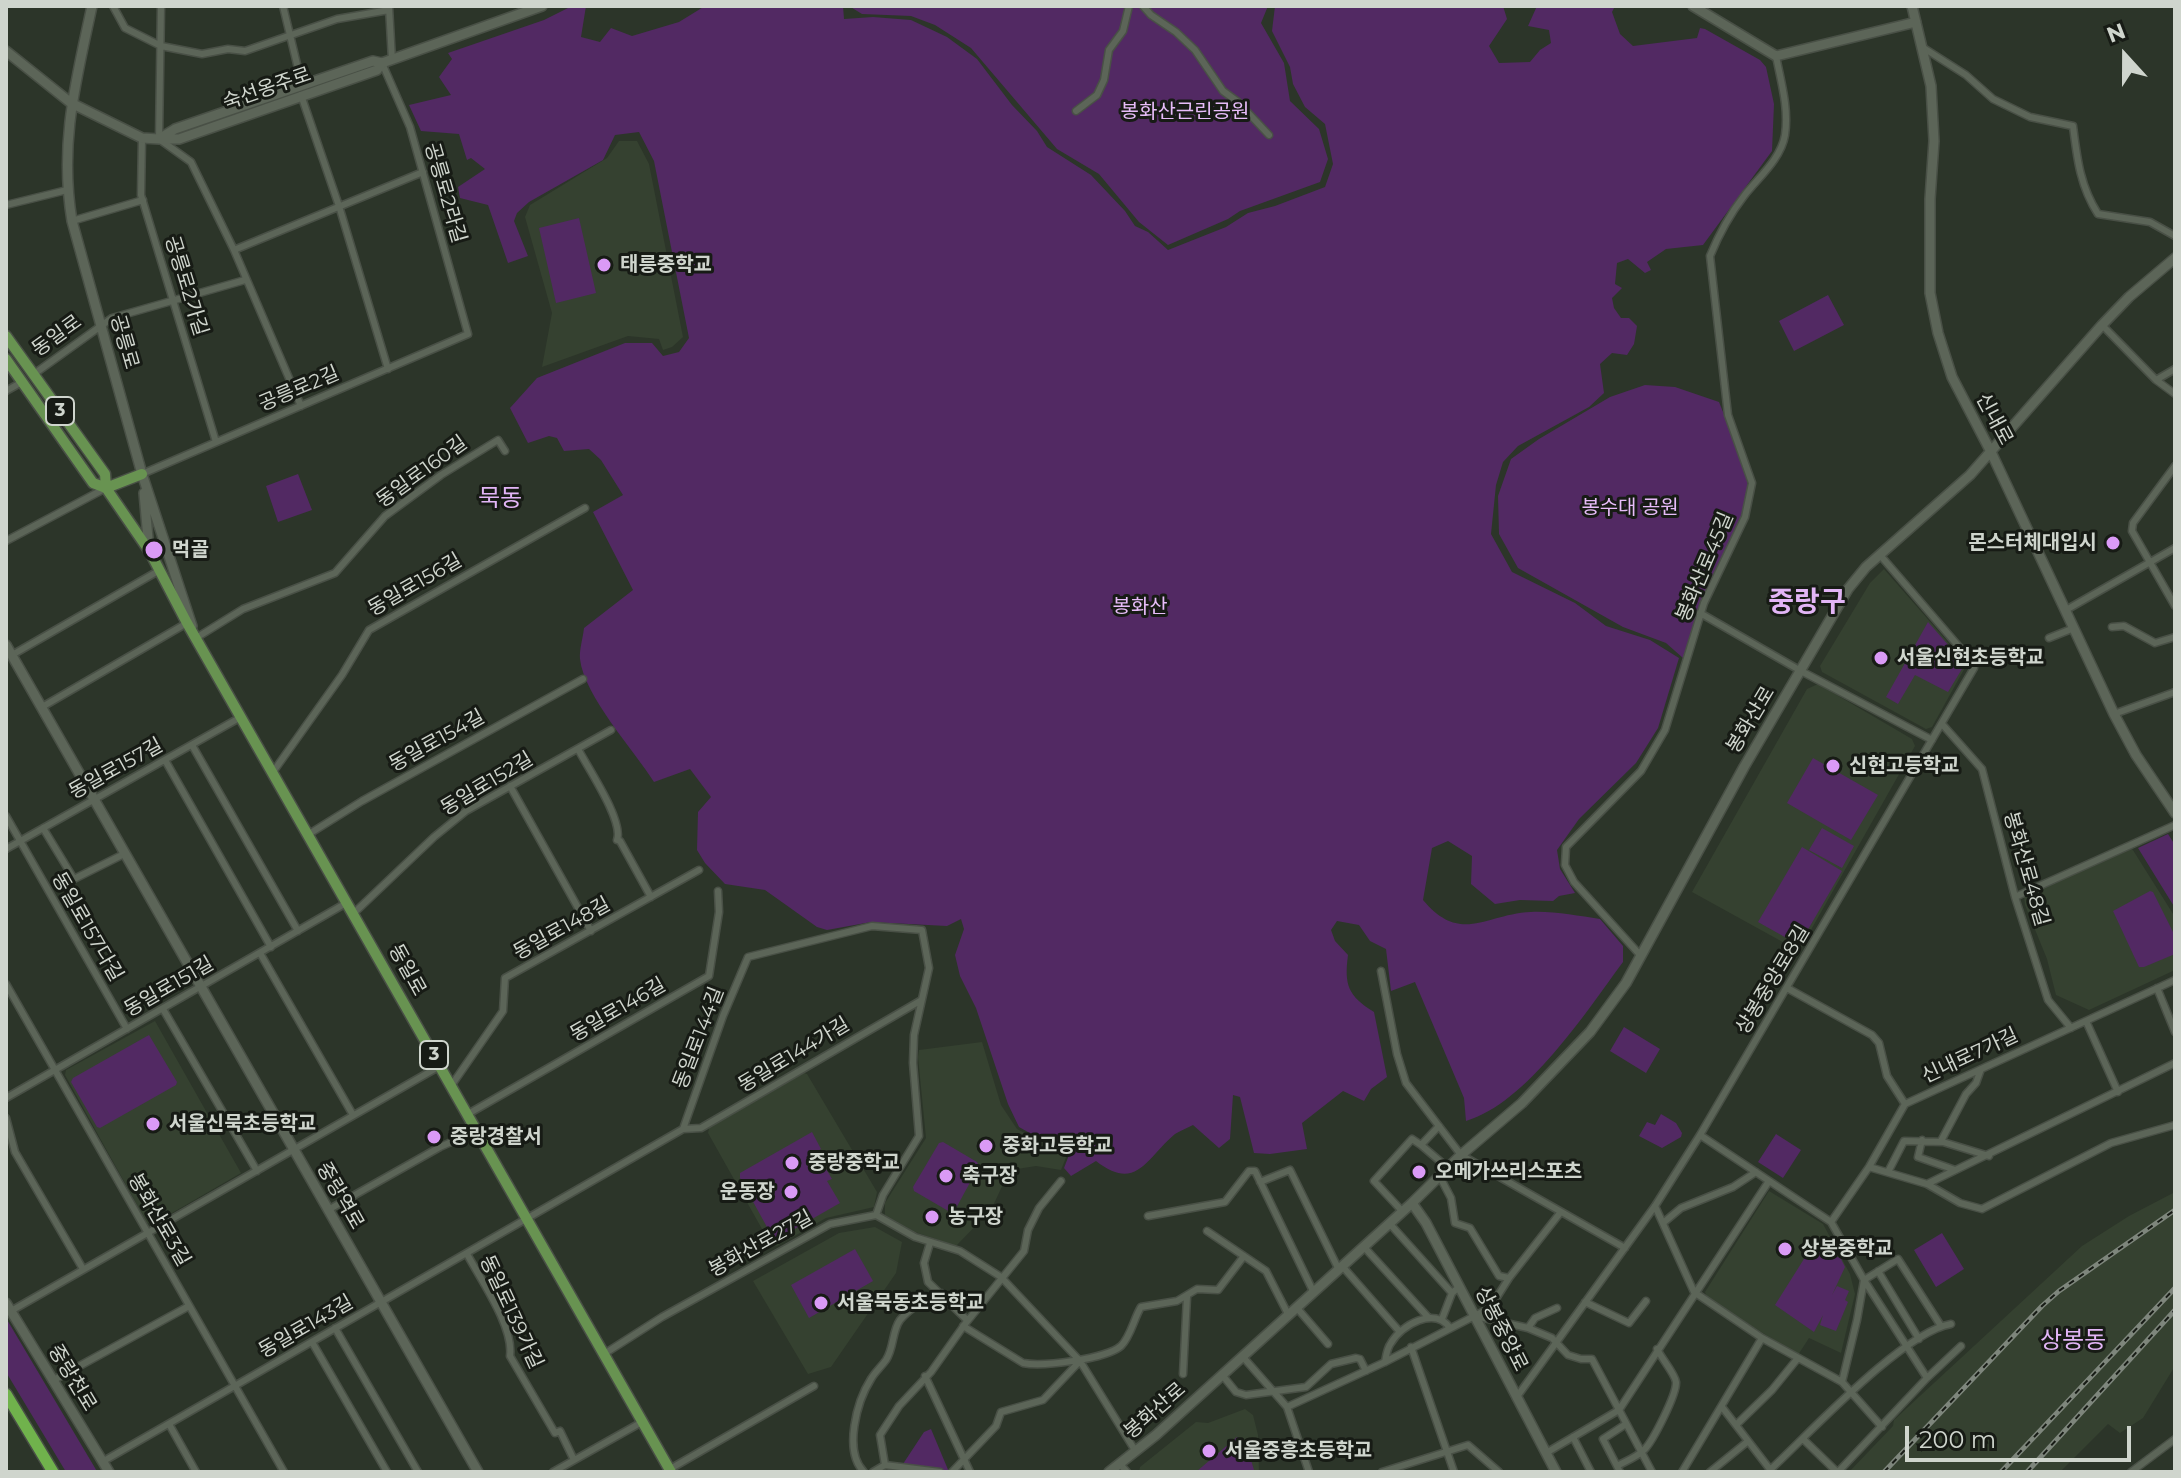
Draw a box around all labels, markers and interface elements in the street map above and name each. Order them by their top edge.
north arrow [2085,16,2165,96]
text: N [2103,17,2129,49]
street label: 숙선옹주로 [220,63,314,115]
park label: 봉화산근린공원 [1121,100,1249,124]
street label: 공릉로2라길 [419,140,471,246]
street label: 공릉로2가길 [159,233,213,339]
place label: 태릉중학교 [620,253,712,277]
marker: 태릉중학교 [595,256,613,274]
street label: 동일로 [28,310,86,362]
street label: 공릉로 [105,312,143,372]
street label: 공릉로2길 [255,361,343,417]
street label: 신내로 [1970,389,2018,449]
road number: 3 [46,397,74,425]
street label: 동일로160길 [372,431,472,513]
district label: 묵동 [478,485,522,513]
park label: 봉수대 공원 [1581,496,1679,520]
street label: 봉화산로45길 [1671,509,1739,625]
place label: 몬스터체대입시 [1968,531,2097,555]
marker: 몬스터체대입시 [2104,534,2122,552]
place label: 먹골 [172,538,209,562]
marker: 먹골 [143,539,165,561]
street label: 동일로156길 [364,549,466,621]
district label: 중랑구 [1768,586,1846,620]
park label: 봉화산 [1112,595,1168,619]
place label: 서울신현초등학교 [1897,646,2044,670]
marker: 서울신현초등학교 [1872,649,1890,667]
street label: 봉화산로 [1722,682,1780,758]
street label: 동일로154길 [385,705,489,777]
street label: 동일로157길 [65,733,167,805]
street label: 동일로152길 [437,747,537,821]
place label: 신현고등학교 [1849,754,1959,778]
marker: 신현고등학교 [1824,757,1842,775]
street label: 봉화산로48길 [1998,809,2054,929]
street label: 동일로157다길 [46,868,128,986]
street label: 동일로148길 [509,893,615,965]
street label: 상봉중앙로8길 [1731,921,1815,1039]
street label: 동일로 [383,940,431,1000]
street label: 동일로151길 [120,952,218,1022]
street label: 동일로146길 [566,973,670,1047]
street label: 동일로144길 [669,984,729,1092]
street label: 동일로144가길 [734,1012,854,1098]
street label: 신내로7가길 [1918,1023,2022,1089]
road number: 3 [420,1041,448,1069]
place label: 서울신묵초등학교 [169,1112,316,1136]
marker: 서울신묵초등학교 [144,1115,162,1133]
place label: 중랑경찰서 [450,1125,542,1149]
marker: 중랑경찰서 [425,1128,443,1146]
place label: 중화고등학교 [1002,1134,1112,1158]
marker: 중화고등학교 [977,1137,995,1155]
place label: 중랑중학교 [808,1151,900,1175]
marker: 중랑중학교 [783,1154,801,1172]
street label: 중랑역로 [311,1158,369,1234]
place label: 오메가쓰리스포츠 [1435,1160,1582,1184]
marker: 오메가쓰리스포츠 [1410,1163,1428,1181]
place label: 축구장 [962,1164,1017,1188]
marker: 축구장 [937,1167,955,1185]
street label: 봉화산로3길 [123,1169,195,1271]
place label: 운동장 [720,1180,775,1204]
marker: 운동장 [782,1183,800,1201]
place label: 농구장 [948,1205,1003,1229]
street label: 봉화산로27길 [705,1206,817,1282]
marker: 농구장 [923,1208,941,1226]
place label: 상봉중학교 [1801,1237,1893,1261]
marker: 상봉중학교 [1776,1240,1794,1258]
street label: 동일로139가길 [474,1251,548,1373]
street label: 상봉중앙로 [1469,1283,1533,1375]
street label: 동일로143길 [255,1290,357,1364]
place label: 서울묵동초등학교 [837,1291,984,1315]
marker: 서울묵동초등학교 [812,1294,830,1312]
district label: 상봉동 [2040,1327,2106,1355]
street label: 중랑천로 [43,1340,101,1416]
street label: 봉화산로 [1119,1378,1191,1444]
scale bar [1909,1410,2135,1460]
text: 200 m [1919,1425,1996,1454]
place label: 서울중흥초등학교 [1225,1439,1372,1463]
marker: 서울중흥초등학교 [1200,1442,1218,1460]

